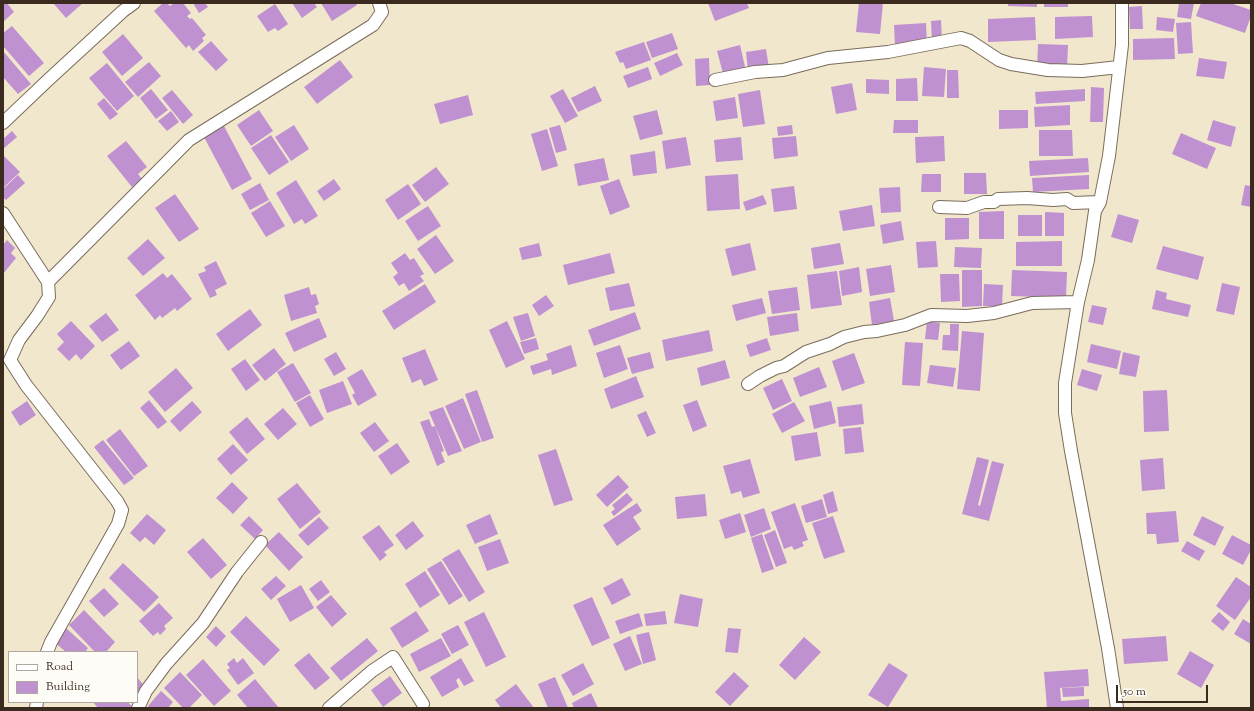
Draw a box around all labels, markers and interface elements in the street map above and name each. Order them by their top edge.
legend [8,651,138,703]
text: Road [46,658,73,676]
scale bar [1118,677,1210,703]
text: Building [46,678,90,696]
text: 50 m [1123,683,1146,701]

